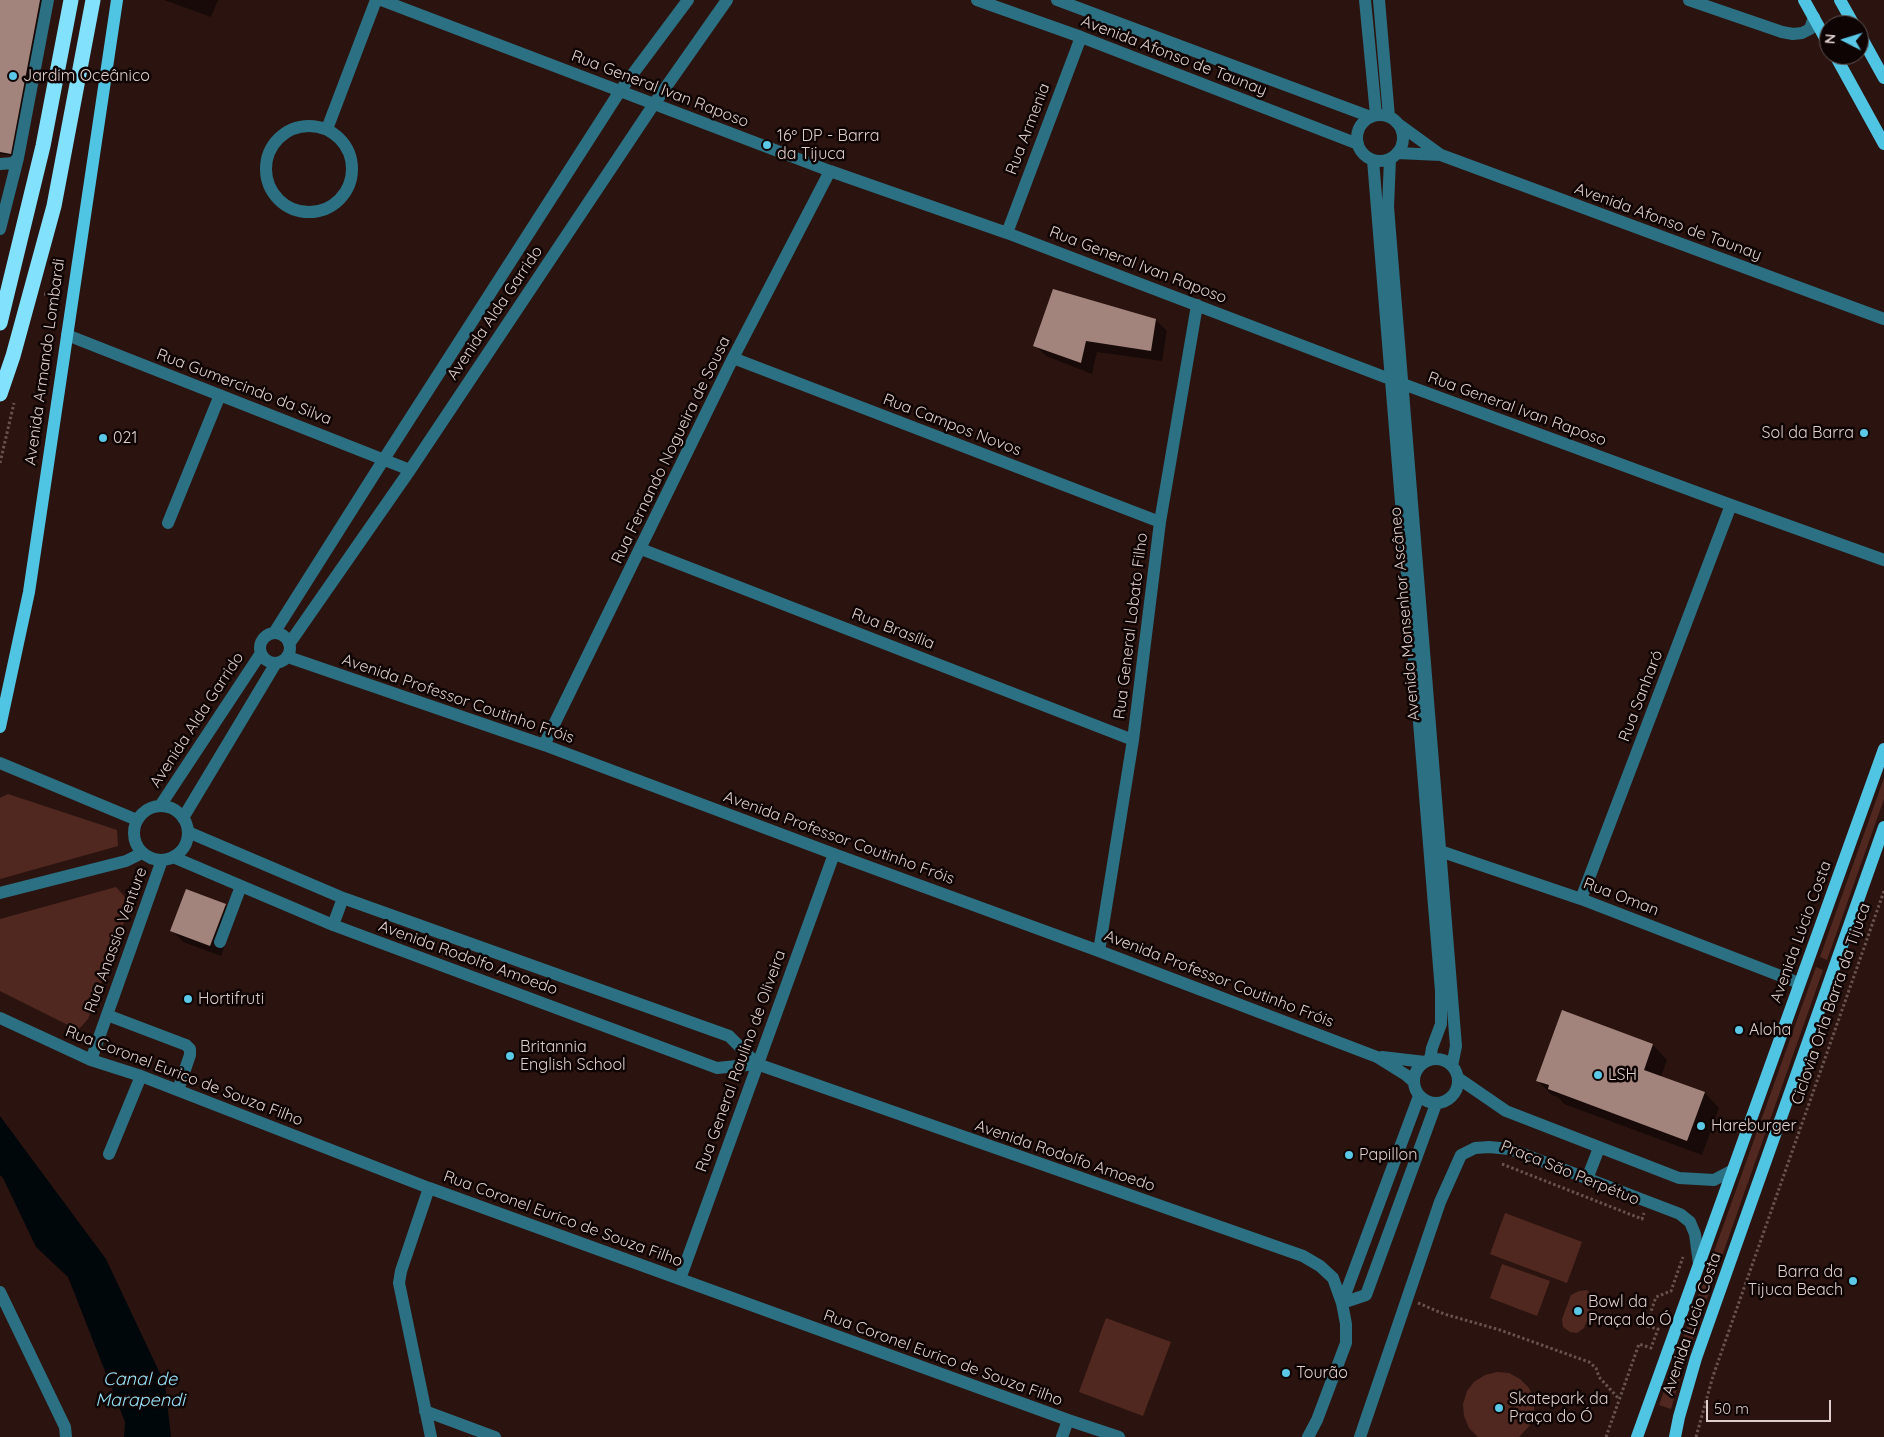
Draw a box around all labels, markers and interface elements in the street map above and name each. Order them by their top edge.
street label: Avenida Afonso de Taunay [1078,12,1270,100]
north arrow [1819,15,1869,65]
text: N [1821,33,1839,45]
street label: Rua General Ivan Raposo [569,46,751,132]
place label: Jardim Oceânico [23,66,150,86]
marker: Jardim Oceânico [7,70,19,82]
street label: Rua Armenia [1002,81,1054,177]
place label: 16º DP - Barra da Tijuca [777,126,879,164]
marker: 16º DP - Barra da Tijuca [761,139,773,151]
street label: Avenida Afonso de Taunay [1572,179,1764,265]
street label: Rua General Ivan Raposo [1047,222,1229,308]
street label: Avenida Alda Garrido [443,242,547,384]
street label: Avenida Armando Lombardi [21,257,69,467]
street label: Rua Fernando Nogueira de Sousa [607,333,735,567]
street label: Rua Gumercindo da Silva [154,345,334,429]
street label: Rua General Ivan Raposo [1425,368,1609,450]
street label: Rua Campos Novos [880,390,1024,460]
place label: Sol da Barra [1762,423,1854,443]
marker: Sol da Barra [1858,427,1870,439]
place label: 021 [113,428,137,448]
marker: 021 [97,432,109,444]
street label: Avenida Monsenhor Ascâneo [1386,506,1424,722]
street label: Rua General Lobato Filho [1110,532,1152,720]
street label: Rua Brasília [849,604,937,654]
street label: Rua Sanharó [1615,648,1667,744]
street label: Avenida Alda Garrido [146,649,248,791]
street label: Avenida Professor Coutinho Fróis [339,650,577,748]
street label: Avenida Professor Coutinho Fróis [721,787,957,889]
street label: Avenida Lúcio Costa [1766,858,1836,1006]
street label: Rua Anassio Venture [81,865,151,1015]
street label: Rua Oman [1580,874,1662,920]
street label: Ciclovia Orla Barra da Tijuca [1787,901,1875,1107]
street label: Avenida Rodolfo Amoedo [376,917,560,999]
street label: Avenida Professor Coutinho Fróis [1102,926,1336,1032]
street label: Rua General Raulino de Oliveira [692,947,790,1175]
place label: Hortifruti [198,989,264,1009]
marker: Hortifruti [182,993,194,1005]
place label: Aloha [1749,1020,1791,1040]
street label: Rua Coronel Eurico de Souza Filho [62,1022,306,1130]
marker: Aloha [1733,1024,1745,1036]
place label: Britannia English School [520,1037,626,1075]
marker: Britannia English School [504,1050,516,1062]
place label: LSH [1608,1065,1637,1085]
marker: LSH [1592,1069,1604,1081]
street label: Avenida Rodolfo Amoedo [972,1116,1158,1196]
place label: Hareburger [1711,1116,1797,1136]
marker: Hareburger [1695,1120,1707,1132]
street label: Praça São Perpétuo [1498,1136,1642,1210]
place label: Papillon [1359,1145,1417,1165]
marker: Papillon [1343,1149,1355,1161]
street label: Rua Coronel Eurico de Souza Filho [441,1167,685,1271]
street label: Avenida Lúcio Costa [1659,1250,1725,1398]
place label: Barra da Tijuca Beach [1748,1262,1843,1300]
marker: Barra da Tijuca Beach [1847,1275,1859,1287]
place label: Bowl da Praça do Ó [1588,1292,1672,1330]
marker: Bowl da Praça do Ó [1572,1305,1584,1317]
street label: Rua Coronel Eurico de Souza Filho [821,1306,1065,1410]
place label: Tourão [1296,1363,1348,1383]
marker: Tourão [1280,1367,1292,1379]
water label: Canal de Marapendi [95,1369,185,1412]
place label: Skatepark da Praça do Ó [1509,1389,1608,1427]
scale bar [1709,1390,1834,1422]
text: 50 m [1714,1399,1749,1418]
marker: Skatepark da Praça do Ó [1493,1402,1505,1414]

